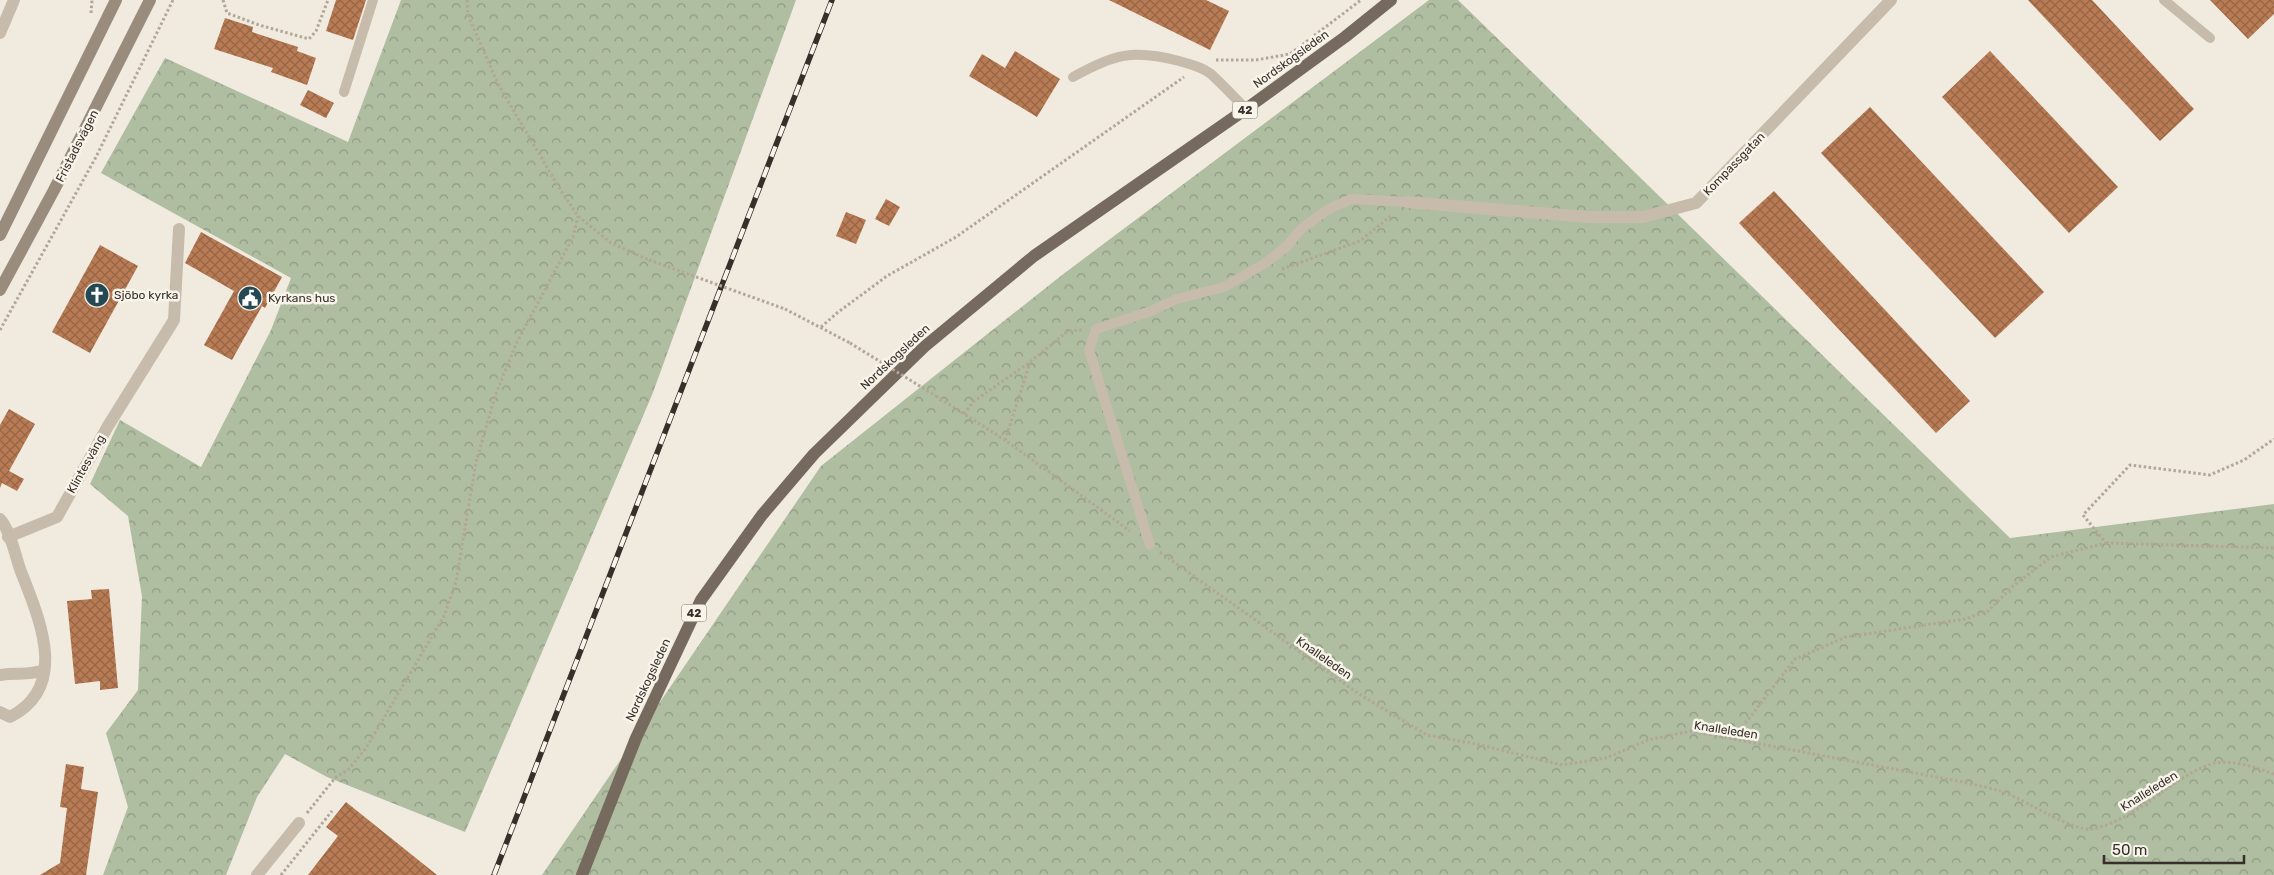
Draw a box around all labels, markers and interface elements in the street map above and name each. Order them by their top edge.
street label: Nordskogsleden [1251,27,1331,91]
road number: 42 [1232,102,1258,118]
street label: Fristadsvägen [53,108,101,184]
street label: Kompassgatan [1700,129,1768,199]
church icon: Sjöbo kyrka [84,282,110,308]
public building icon: Kyrkans hus [237,285,263,311]
place label: Sjöbo kyrka [114,288,178,302]
place label: Kyrkans hus [268,291,335,305]
street label: Nordskogsleden [857,321,933,393]
street label: Klintesväng [64,432,108,496]
road number: 42 [682,604,706,622]
street label: Knalleleden [1294,634,1354,682]
street label: Nordskogsleden [623,636,673,724]
street label: Knalleleden [1693,718,1759,742]
street label: Knalleleden [2118,768,2180,814]
scale bar [2104,832,2244,864]
text: 50 m [2112,841,2147,859]

